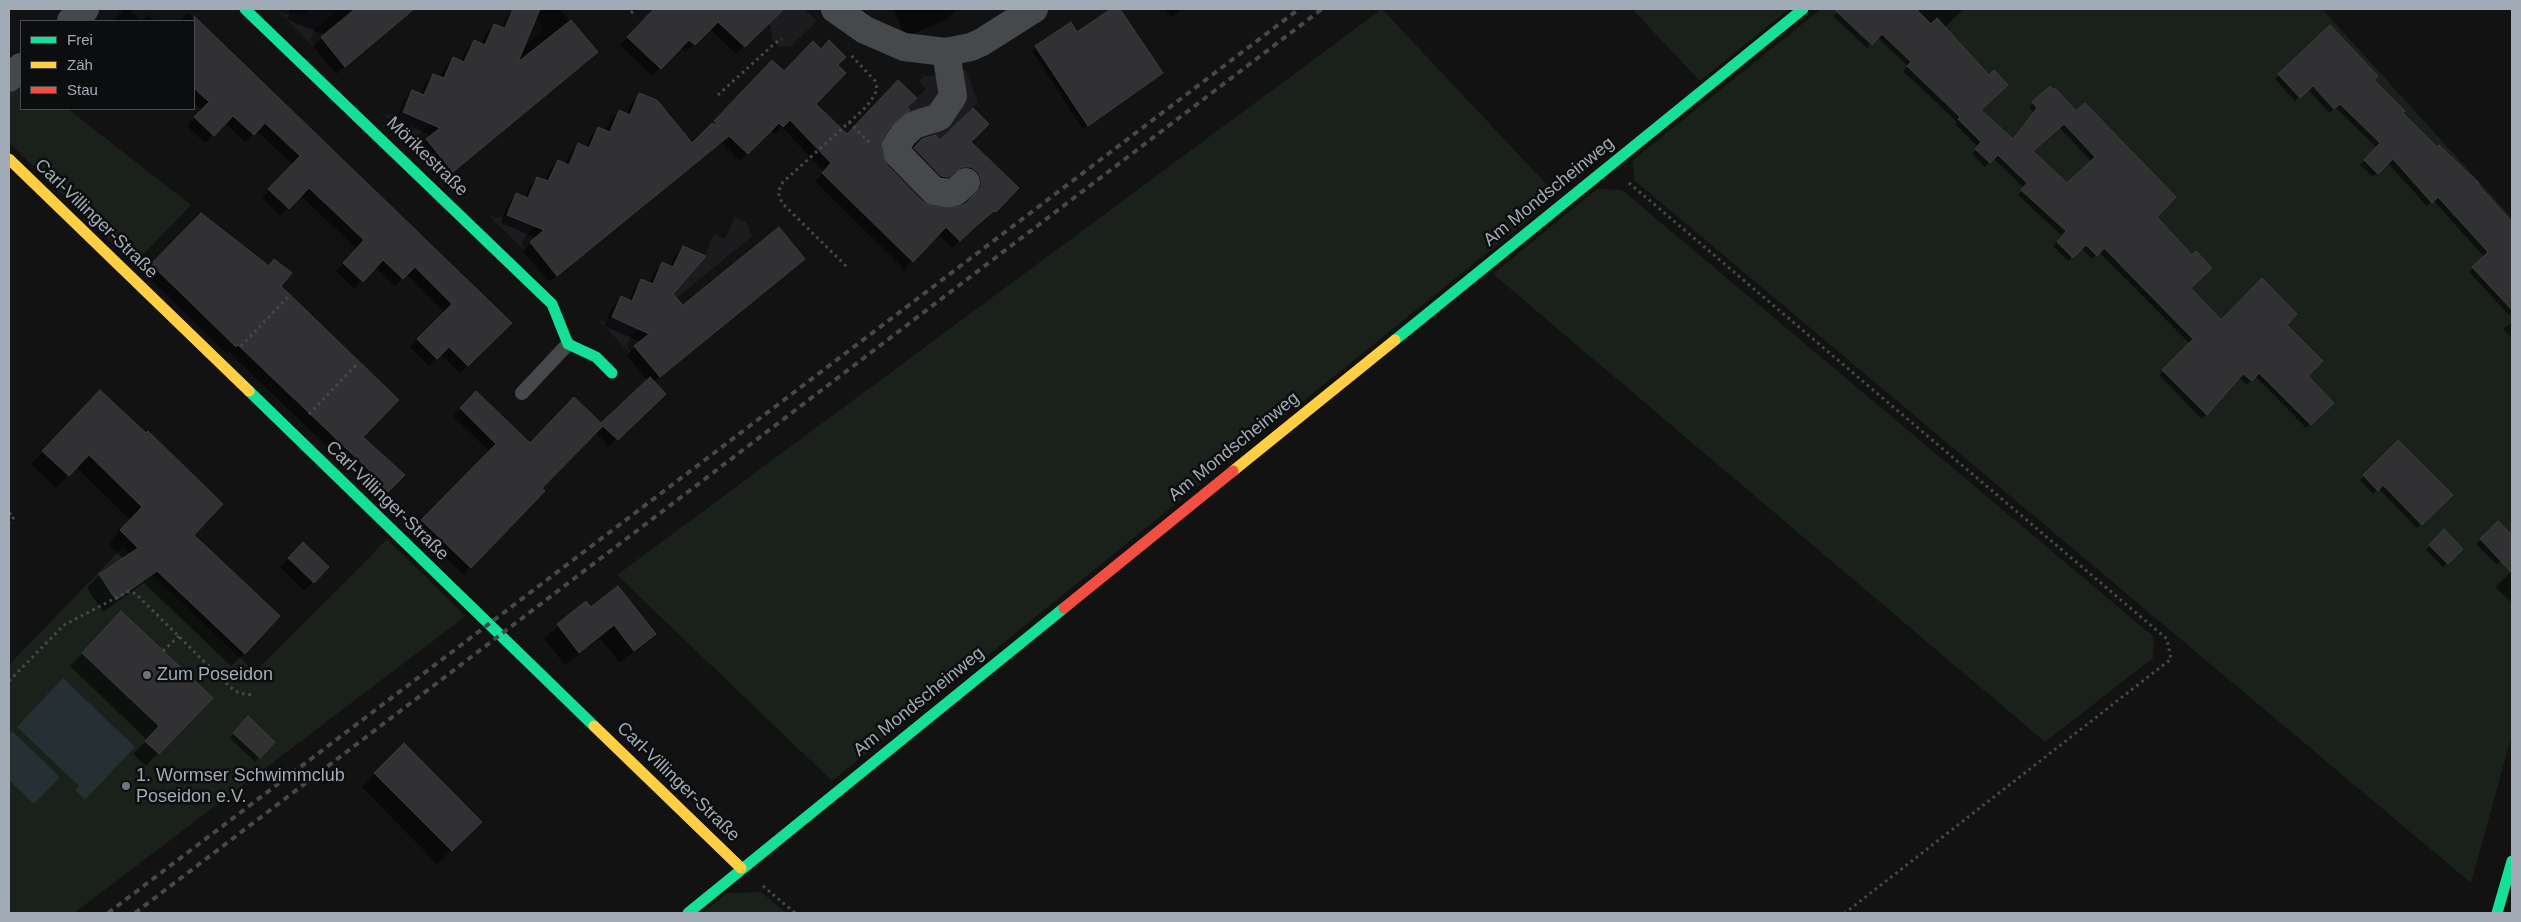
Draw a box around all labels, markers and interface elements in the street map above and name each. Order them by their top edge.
legend [20,20,195,110]
text: Frei [67,31,93,48]
text: Zäh [67,56,93,73]
text: Stau [67,81,98,98]
street label: Mörikestraße [382,113,472,201]
street label: Am Mondscheinweg [1479,133,1619,251]
street label: Carl-Villinger-Straße [30,155,162,283]
street label: Am Mondscheinweg [1164,388,1304,506]
street label: Carl-Villinger-Straße [321,437,453,565]
street label: Am Mondscheinweg [849,643,989,761]
place label: Zum Poseidon [157,664,273,686]
marker: Zum Poseidon [141,669,153,681]
street label: Carl-Villinger-Straße [612,718,744,846]
place label: 1. Wormser Schwimmclub Poseidon e.V. [136,765,345,808]
marker: 1. Wormser Schwimmclub Poseidon e.V. [120,780,132,792]

